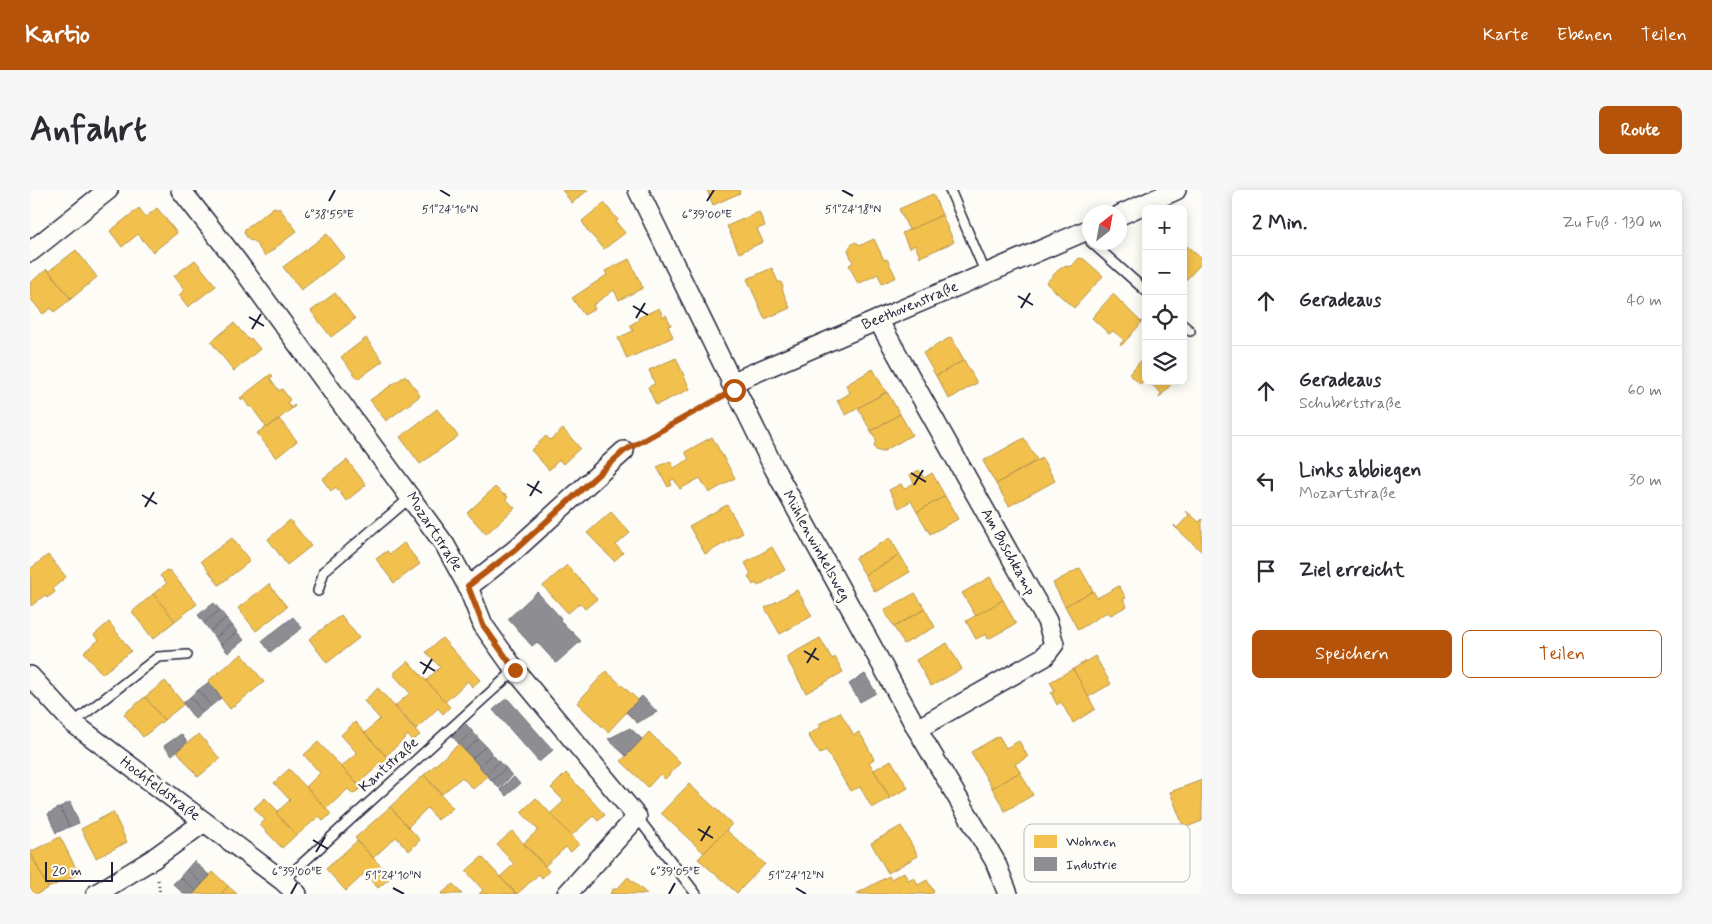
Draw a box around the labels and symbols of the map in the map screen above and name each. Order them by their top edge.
text: 51°24'16"N [422,202,478,218]
text: 51°24'18"N [825,202,881,218]
north arrow [1082,205,1127,250]
text: 6°38'55"E [304,207,354,223]
text: 6°39'00"E [682,207,732,223]
street label: Beethovenstraße [859,277,961,335]
route start [723,379,746,402]
street label: Mühlenwinkelsweg [777,487,855,605]
street label: Mozartstraße [401,488,467,576]
street label: Am Buschkamp [976,505,1040,599]
route end [504,659,527,682]
street label: Kantstraße [355,733,423,797]
street label: Hochfeldstraße [116,752,204,826]
legend [1024,824,1190,882]
text: Wohnen [1066,833,1116,851]
text: Industrie [1066,856,1117,874]
scale bar [45,859,112,882]
text: 6°39'00"E [272,864,322,880]
text: 6°39'05"E [650,864,700,880]
text: 51°24'10"N [365,868,421,884]
text: 51°24'12"N [768,868,824,884]

